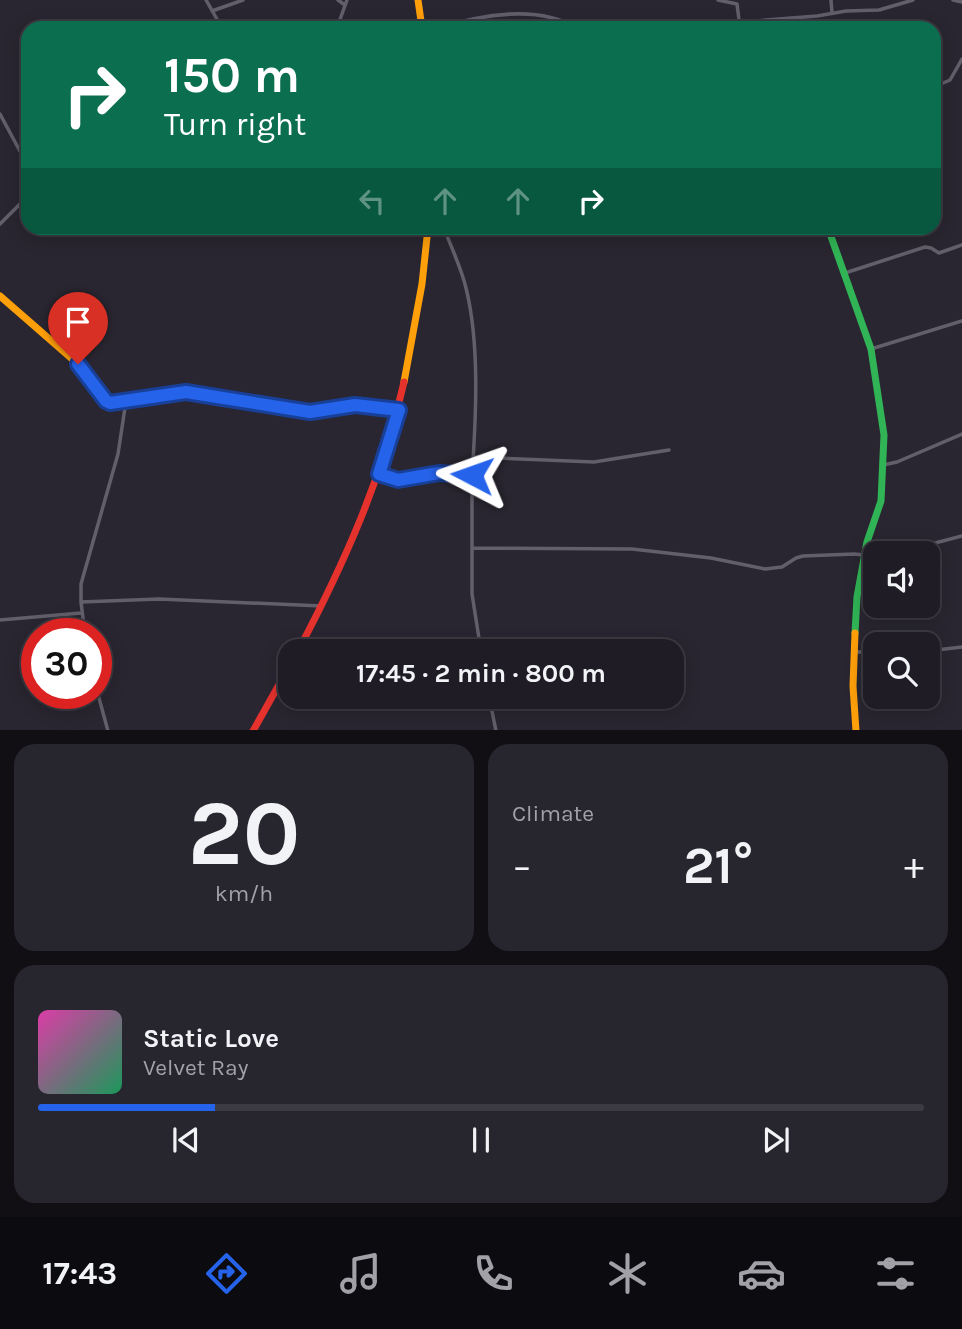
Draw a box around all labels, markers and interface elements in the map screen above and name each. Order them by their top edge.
text: 150 m [164,47,300,104]
icon: right [49,49,140,140]
text: Turn right [164,106,306,143]
icon: left [353,182,391,220]
icon: ahead [426,182,464,220]
icon: ahead [499,182,537,220]
icon: right [572,182,610,220]
pin [48,292,108,364]
icon: arrive [59,303,97,341]
position arrow [435,438,509,512]
map controls [863,541,940,709]
button: sound [863,541,940,618]
speed limit sign: 30 [21,618,112,709]
button: search [863,632,940,709]
text: 17:45 · 2 min · 800 m [356,658,606,689]
text: 20 [188,781,300,887]
text: Climate [512,800,594,827]
text: 21° [683,835,753,896]
text: − [512,844,532,889]
text: + [904,844,924,889]
text: km/h [215,880,273,907]
text: Static Love [143,1023,279,1054]
text: Velvet Ray [143,1054,248,1081]
icon: previous [167,1121,205,1159]
icon: pause [462,1121,500,1159]
icon: next [757,1121,795,1159]
icon: directions [202,1249,251,1298]
icon: music [336,1249,385,1298]
icon: phone [469,1249,518,1298]
icon: climate [603,1249,652,1298]
icon: car [737,1249,786,1298]
icon: filters [871,1249,920,1298]
text: 17:43 [42,1255,117,1292]

